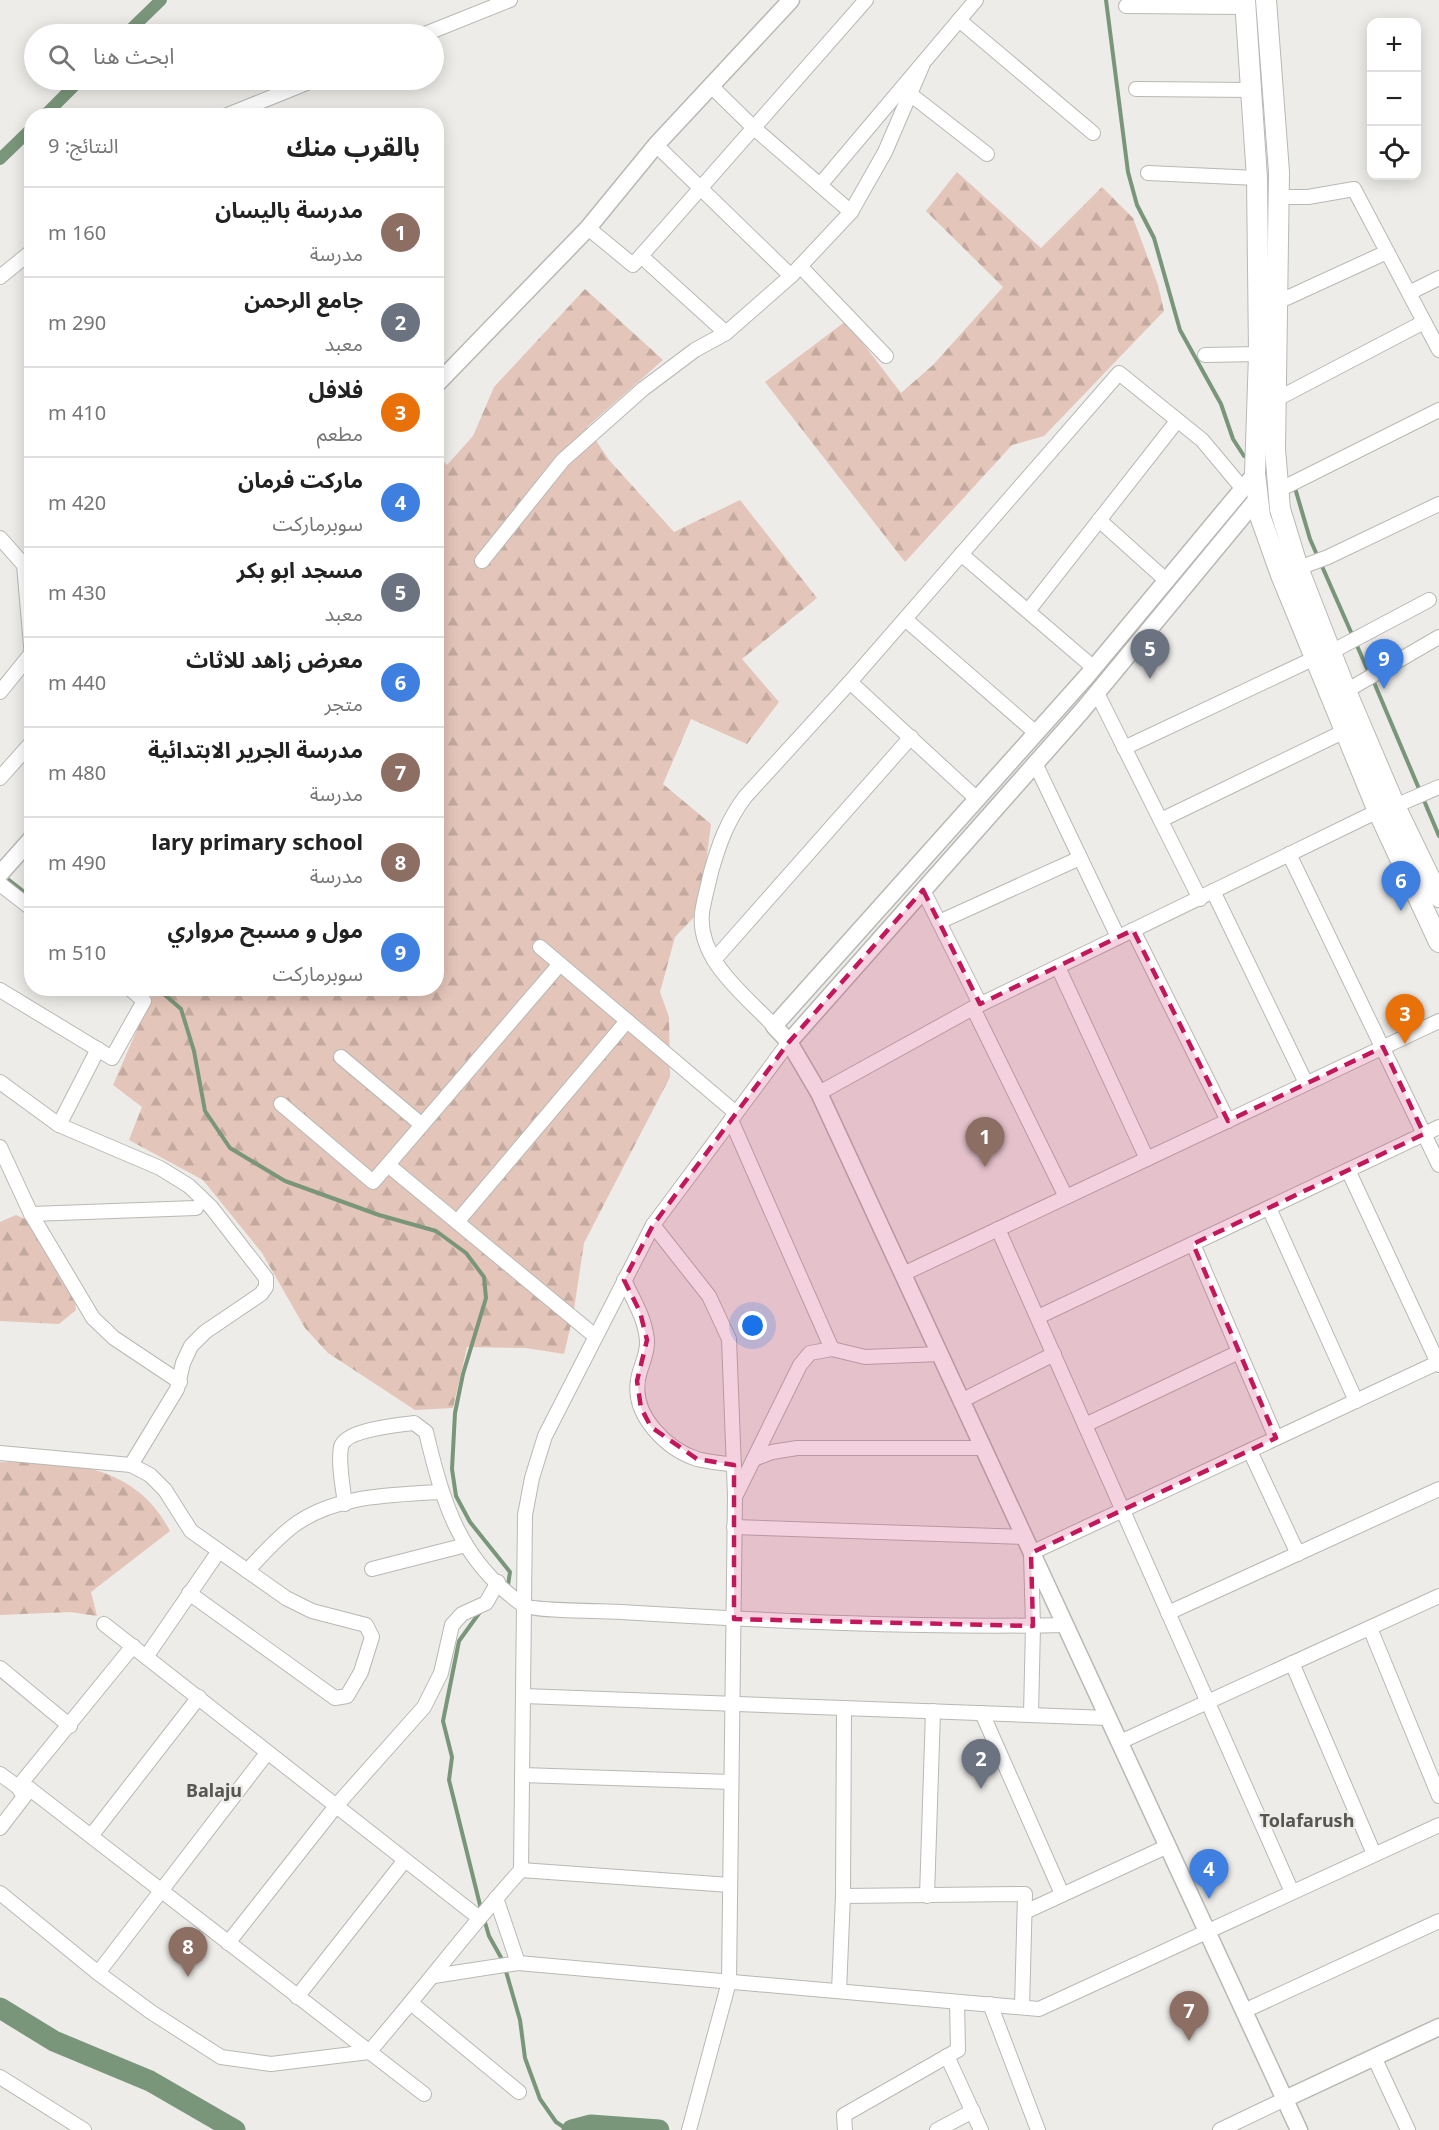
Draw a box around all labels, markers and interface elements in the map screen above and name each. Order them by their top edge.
map controls [1367,18,1421,180]
button: + [1367,18,1421,72]
search box [24,24,444,90]
text: ابحث هنا [93,40,175,70]
icon: search [45,41,78,74]
button: − [1367,72,1421,126]
button: locate [1367,126,1421,180]
text: بالقرب منك [286,128,420,164]
text: النتائج: 9 [48,132,118,159]
text: مدرسة بالیسان [215,194,363,224]
text: 160 m [48,219,106,246]
text: 1 [395,219,406,246]
text: مدرسة [310,240,363,267]
text: جامع الرحمن [244,284,363,314]
text: 290 m [48,309,106,336]
text: 2 [395,309,406,336]
text: معبد [325,330,363,357]
text: فلافل [308,374,363,404]
text: 410 m [48,399,106,426]
text: 3 [395,399,406,426]
text: مطعم [317,420,363,447]
text: مارکت فرمان [238,464,363,494]
text: 420 m [48,489,106,516]
text: 4 [395,489,406,516]
text: سوبرماركت [272,510,363,537]
text: مسجد ابو بكر [237,554,363,584]
text: 430 m [48,579,106,606]
text: 5 [395,579,406,606]
text: معبد [325,600,363,627]
pin: 5 [1130,630,1170,679]
pin: 9 [1364,640,1404,689]
text: معرض زاهد للاثاث [186,644,363,674]
text: 440 m [48,669,106,696]
text: 6 [395,669,406,696]
text: متجر [324,690,363,717]
text: مدرسة الجرير الابتدائية [148,734,363,764]
text: 480 m [48,759,106,786]
text: 7 [395,759,406,786]
text: مدرسة [310,780,363,807]
text: lary primary school [151,826,363,856]
text: 490 m [48,849,106,876]
text: 8 [395,849,406,876]
text: مدرسة [310,862,363,889]
pin: 6 [1382,862,1420,911]
text: مول و مسبح مرواري [168,914,363,944]
text: 510 m [48,939,106,966]
text: 9 [395,939,406,966]
text: سوبرماركت [272,960,363,987]
pin: 3 [1386,994,1424,1044]
pin: 1 [966,1118,1004,1167]
your location [738,1311,767,1340]
pin: 2 [962,1740,1000,1789]
district label: Balaju [186,1778,242,1802]
district label: Tolafarush [1260,1808,1354,1832]
pin: 4 [1190,1850,1228,1899]
pin: 8 [168,1928,207,1977]
pin: 7 [1170,1992,1208,2041]

